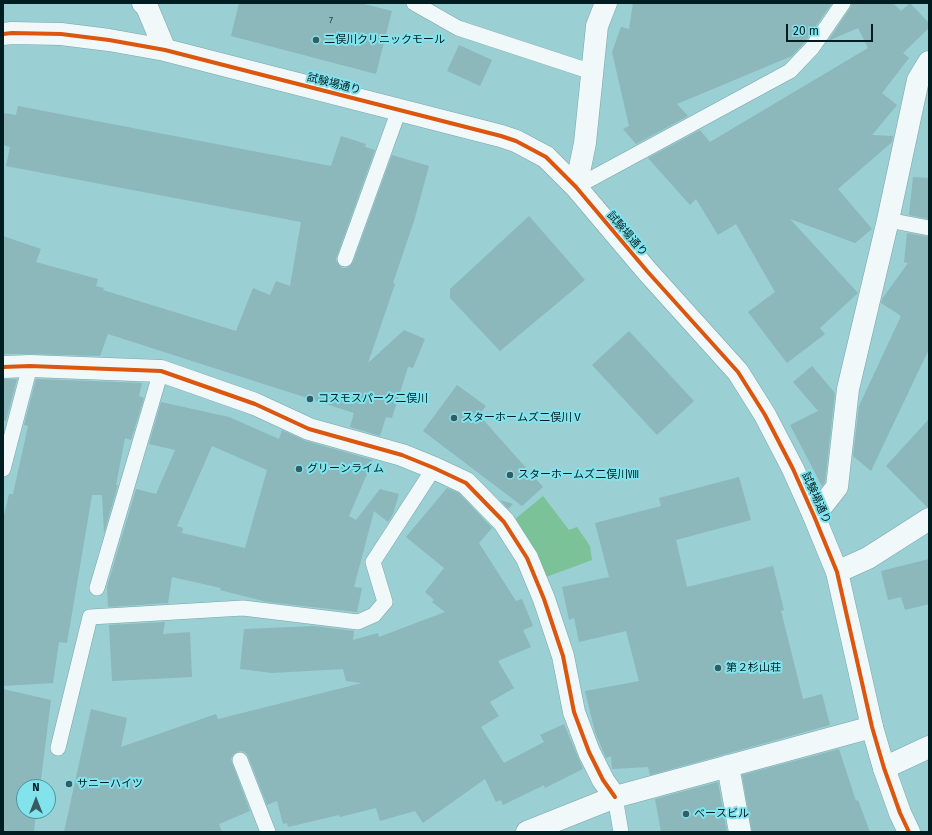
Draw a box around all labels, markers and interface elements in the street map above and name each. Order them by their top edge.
house number: 7 [329,15,333,25]
scale bar [788,16,875,42]
text: 20 m [793,24,819,38]
place label: 二俣川クリニックモール [324,33,445,47]
marker: 二俣川クリニックモール [311,35,321,45]
street label: 試験場通り [306,71,362,97]
street label: 試験場通り [604,209,650,259]
place label: コスモスパーク二俣川 [318,392,428,406]
marker: コスモスパーク二俣川 [305,394,315,404]
place label: スターホームズ二俣川Ⅴ [462,411,583,425]
marker: スターホームズ二俣川Ⅴ [449,413,459,423]
place label: グリーンライム [307,462,384,476]
marker: グリーンライム [294,464,304,474]
place label: スターホームズ二俣川Ⅷ [518,468,639,482]
marker: スターホームズ二俣川Ⅷ [505,470,515,480]
street label: 試験場通り [799,470,833,526]
place label: 第２杉山荘 [726,661,781,675]
marker: 第２杉山荘 [713,663,723,673]
place label: サニーハイツ [77,777,143,791]
north arrow [16,779,56,819]
marker: サニーハイツ [64,779,74,789]
text: N [32,781,40,794]
place label: ベースビル [694,807,749,821]
marker: ベースビル [681,809,691,819]

